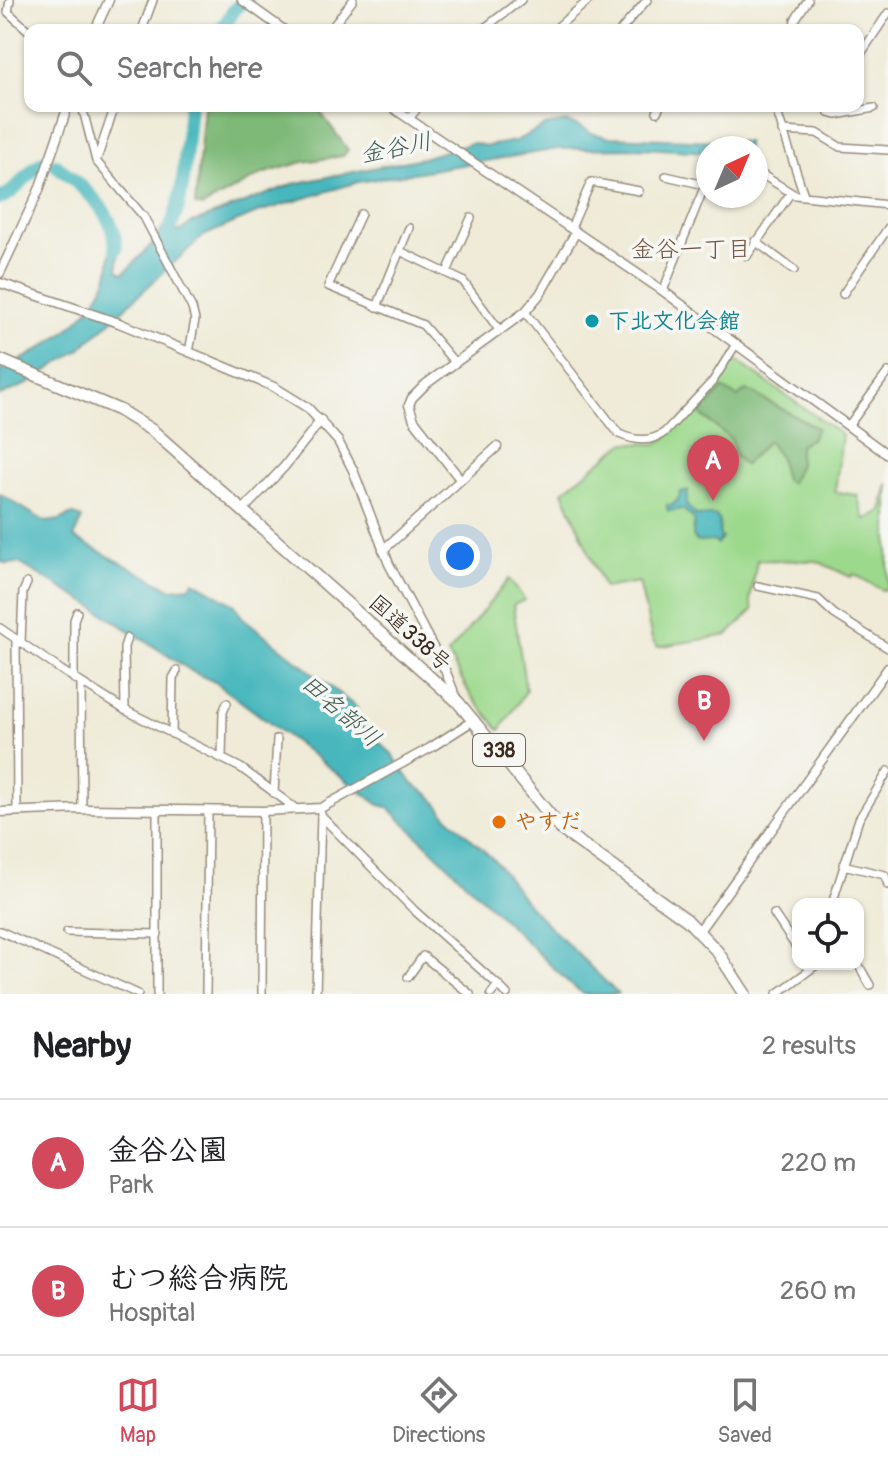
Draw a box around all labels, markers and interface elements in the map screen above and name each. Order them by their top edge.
search box [24,24,864,112]
icon: search [52,46,96,90]
text: Search here [116,50,263,87]
water label: 金谷川 [358,127,434,169]
north arrow [696,136,768,208]
district label: 金谷一丁目 [631,235,751,264]
place label: 下北文化会館 [608,307,740,335]
marker: 下北文化会館 [583,312,601,330]
pin: A [687,435,739,501]
your location [440,536,480,576]
street label: 国道338号 [363,589,457,677]
water label: 田名部川 [295,669,387,753]
pin: B [678,675,730,741]
road number: 338 [473,734,525,766]
place label: やすだ [515,808,581,836]
marker: やすだ [490,813,508,831]
map controls [792,898,864,970]
button: locate [792,898,864,970]
text: Nearby [32,1025,131,1068]
text: 2 results [762,1030,856,1062]
text: 金谷公園 [108,1132,228,1169]
text: A [50,1147,66,1179]
text: 220 m [780,1147,856,1179]
text: Park [108,1169,154,1201]
text: むつ総合病院 [108,1260,288,1297]
text: B [51,1275,65,1307]
text: 260 m [780,1275,856,1307]
text: Hospital [108,1297,196,1329]
tab: Map [116,1373,160,1449]
tab: Directions [392,1373,485,1449]
tab: Saved [717,1373,772,1449]

